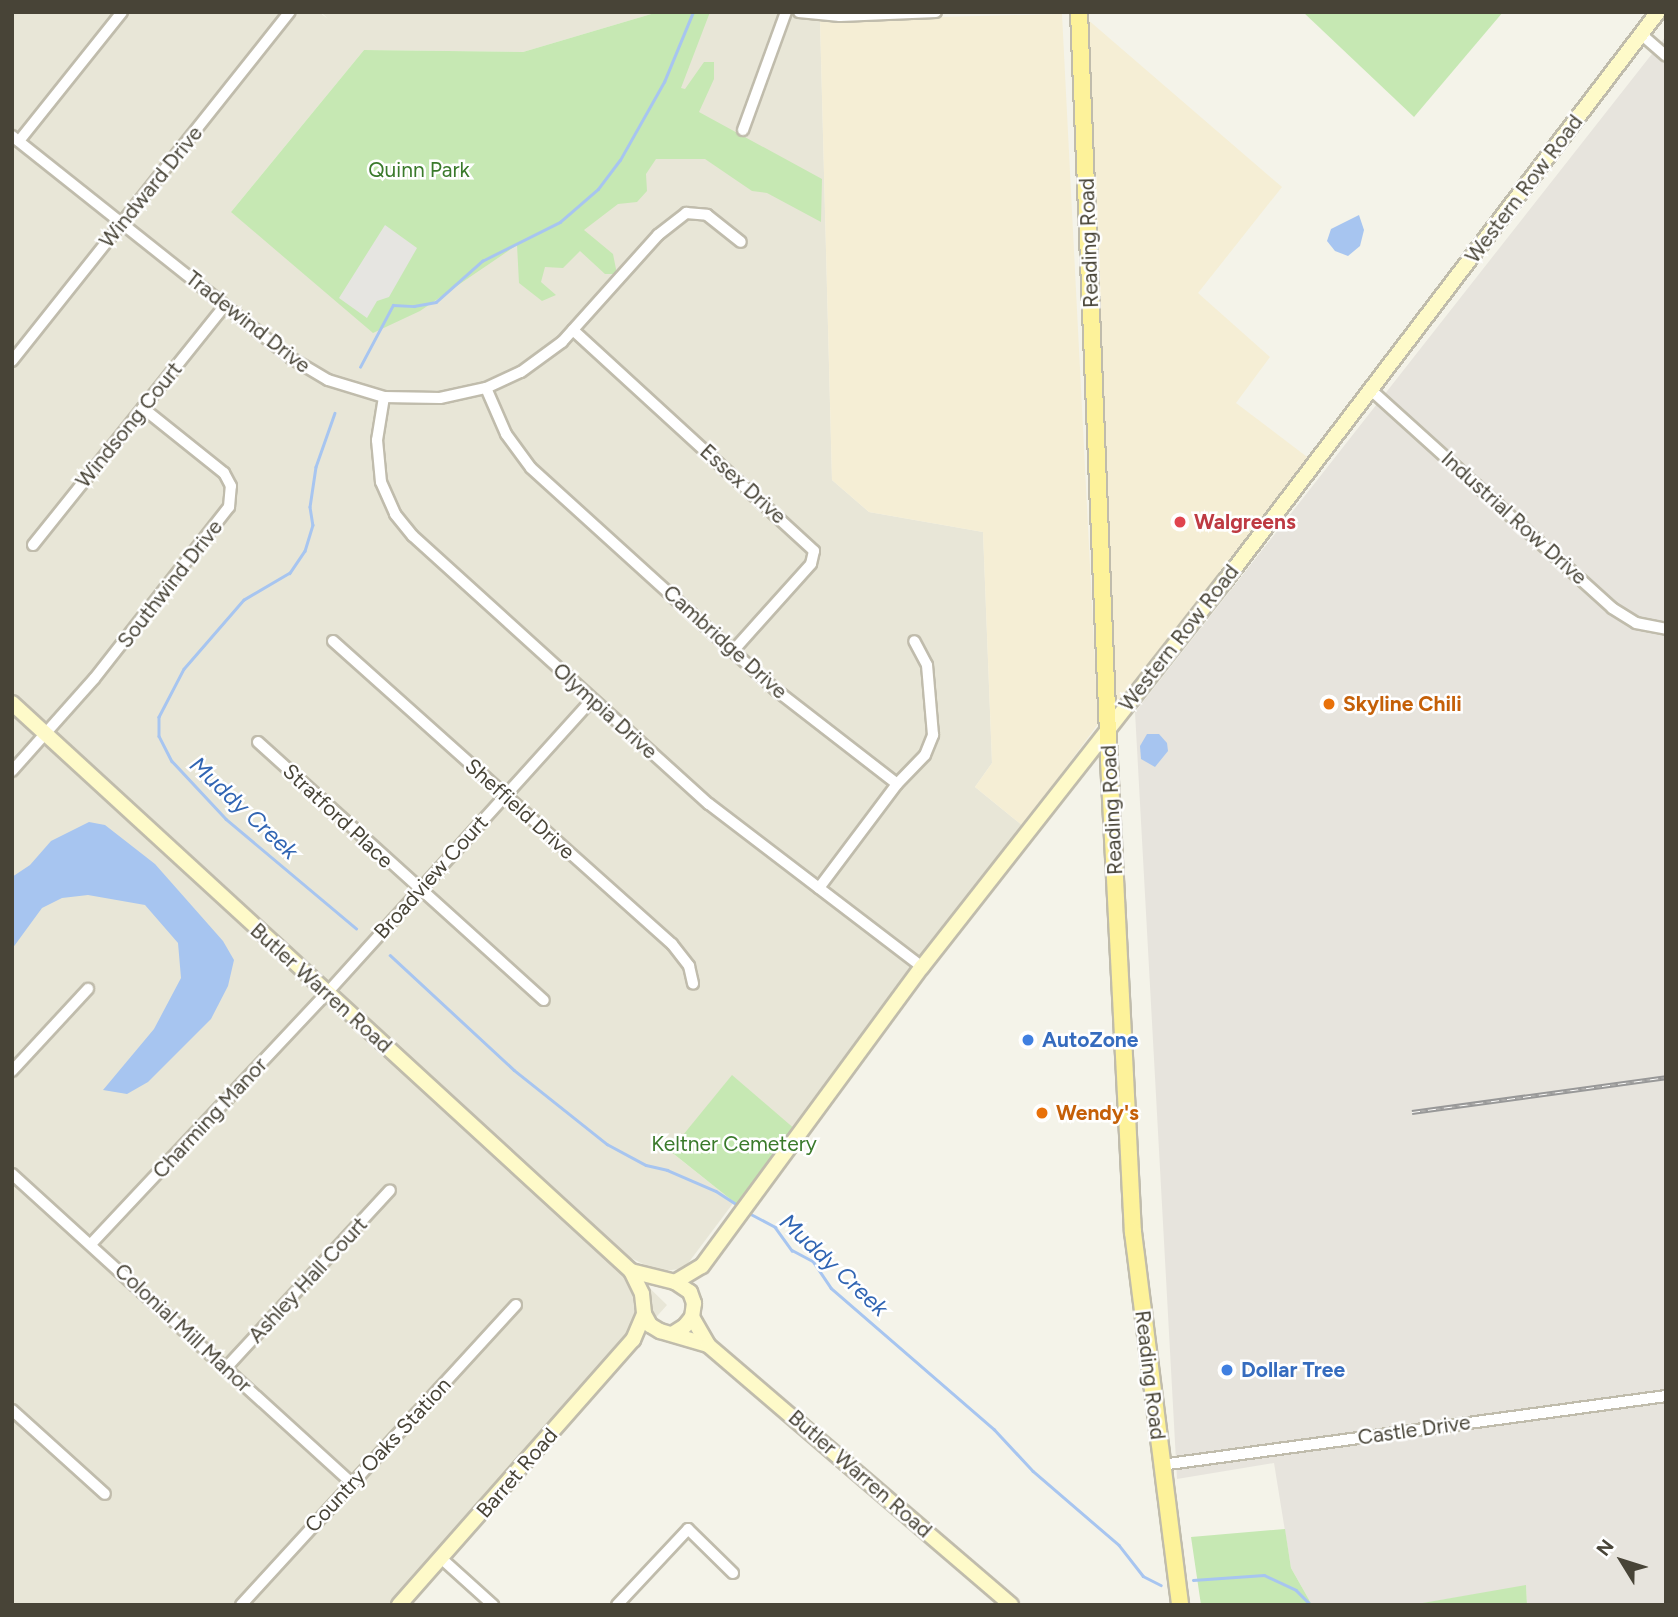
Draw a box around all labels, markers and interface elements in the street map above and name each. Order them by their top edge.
street label: Western Row Road [1460,110,1588,268]
street label: Windward Drive [94,121,208,253]
park label: Quinn Park [368,157,470,183]
street label: Reading Road [1074,178,1104,308]
street label: Tradewind Drive [181,266,315,378]
street label: Windsong Court [71,357,187,493]
street label: Essex Drive [695,439,791,529]
street label: Industrial Row Drive [1436,446,1592,590]
place label: Walgreens [1194,509,1296,535]
marker: Walgreens [1172,514,1188,530]
street label: Southwind Drive [112,515,228,653]
street label: Western Row Road [1114,560,1244,716]
street label: Cambridge Drive [658,580,792,704]
street label: Olympia Drive [548,658,662,764]
place label: Skyline Chili [1343,691,1462,717]
marker: Skyline Chili [1321,696,1337,712]
street label: Reading Road [1096,744,1128,876]
water label: Muddy Creek [184,751,304,865]
street label: Sheffield Drive [460,753,580,865]
street label: Stratford Place [278,759,398,873]
street label: Broadview Court [369,810,493,944]
street label: Butler Warren Road [245,918,397,1058]
place label: AutoZone [1042,1027,1138,1053]
marker: AutoZone [1020,1032,1036,1048]
street label: Charming Manor [148,1052,272,1184]
place label: Wendy's [1056,1100,1139,1126]
marker: Wendy's [1034,1105,1050,1121]
park label: Keltner Cemetery [651,1131,817,1157]
water label: Muddy Creek [774,1208,894,1322]
street label: Ashley Hall Court [243,1212,373,1348]
street label: Colonial Mill Manor [109,1258,257,1398]
street label: Reading Road [1130,1309,1170,1441]
place label: Dollar Tree [1241,1357,1345,1383]
marker: Dollar Tree [1219,1362,1235,1378]
street label: Country Oaks Station [300,1372,456,1538]
street label: Butler Warren Road [783,1405,937,1543]
street label: Castle Drive [1356,1410,1472,1450]
street label: Barret Road [471,1423,563,1523]
north arrow [1587,1526,1657,1596]
text: N [1591,1535,1619,1561]

